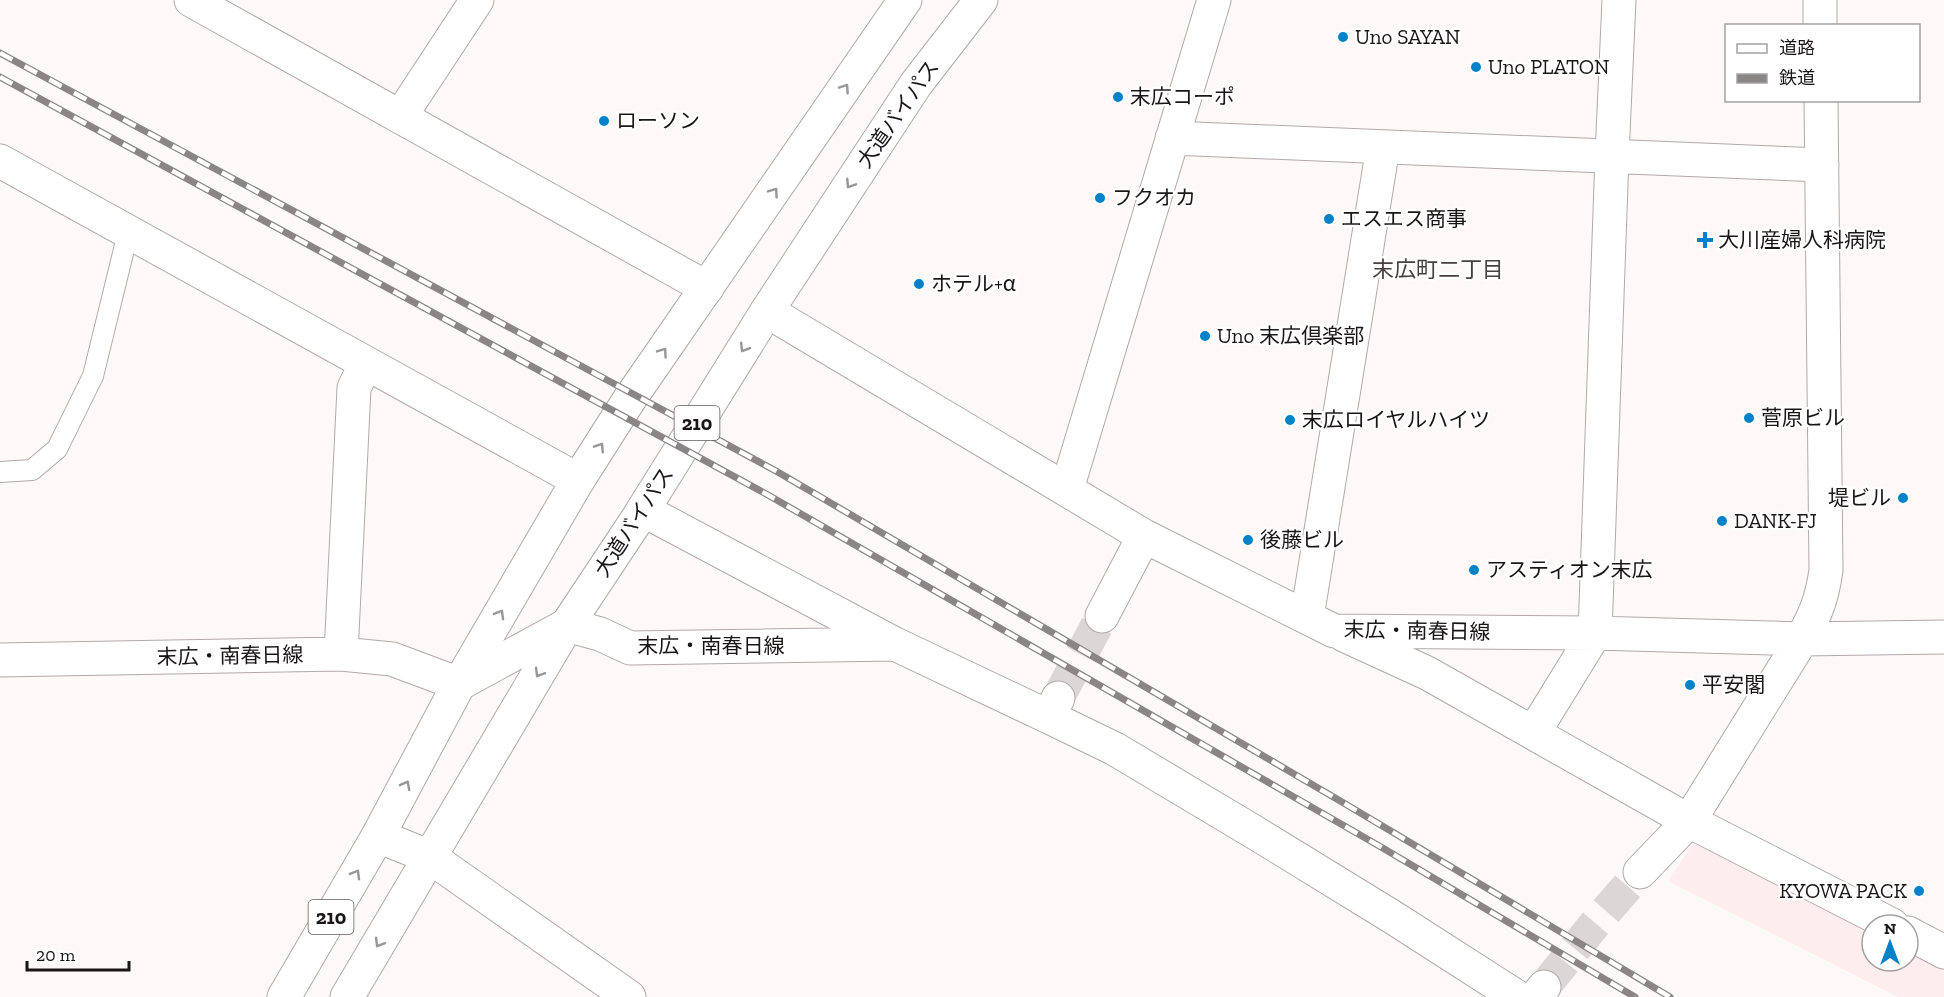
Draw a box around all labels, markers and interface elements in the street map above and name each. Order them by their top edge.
place label: Uno SAYAN [1355,24,1460,49]
legend [1725,24,1920,102]
marker: Uno SAYAN [1336,30,1350,44]
text: 道路 [1779,37,1815,59]
place label: Uno PLATON [1488,54,1609,79]
street label: 大道バイパス [851,55,944,172]
marker: Uno PLATON [1469,60,1483,74]
text: 鉄道 [1779,67,1815,89]
one-way arrow [838,84,849,95]
place label: 末広コーポ [1130,84,1235,109]
marker: 末広コーポ [1111,90,1125,104]
place label: ローソン [616,108,700,133]
marker: ローソン [597,114,611,128]
one-way arrow [846,178,857,189]
place label: フクオカ [1112,185,1196,210]
one-way arrow [767,187,778,198]
marker: フクオカ [1093,191,1107,205]
place label: エスエス商事 [1341,206,1467,231]
marker: エスエス商事 [1322,212,1336,226]
place label: 大川産婦人科病院 [1718,227,1886,252]
marker: 大川産婦人科病院 [1696,231,1714,249]
district label: 末広町二丁目 [1372,256,1504,283]
place label: ホテル+α [931,271,1016,296]
marker: ホテル+α [912,277,926,291]
place label: Uno 末広倶楽部 [1217,323,1364,348]
marker: Uno 末広倶楽部 [1198,329,1212,343]
one-way arrow [739,342,751,352]
one-way arrow [656,348,667,359]
place label: 菅原ビル [1761,405,1845,430]
road number: 210 [674,406,720,440]
place label: 末広ロイヤルハイツ [1302,407,1490,432]
marker: 菅原ビル [1742,411,1756,425]
marker: 末広ロイヤルハイツ [1283,413,1297,427]
one-way arrow [593,442,604,453]
street label: 大道バイパス [589,462,678,581]
place label: 堤ビル [1828,485,1891,510]
marker: 堤ビル [1896,491,1910,505]
place label: DANK-FJ [1734,508,1817,533]
marker: DANK-FJ [1715,514,1729,528]
place label: 後藤ビル [1260,527,1344,552]
marker: 後藤ビル [1241,533,1255,547]
place label: アスティオン末広 [1486,557,1653,582]
marker: アスティオン末広 [1467,563,1481,577]
one-way arrow [493,610,504,620]
street label: 末広・南春日線 [1343,617,1491,644]
street label: 末広・南春日線 [638,633,785,658]
street label: 末広・南春日線 [156,642,304,669]
one-way arrow [535,667,546,677]
place label: 平安閣 [1702,672,1765,697]
marker: 平安閣 [1683,678,1697,692]
one-way arrow [399,780,410,791]
one-way arrow [349,870,361,880]
place label: KYOWA PACK [1779,878,1908,903]
marker: KYOWA PACK [1912,884,1926,898]
road number: 210 [308,900,354,934]
north arrow [1860,913,1920,973]
text: N [1884,919,1896,938]
scale bar [27,934,129,972]
one-way arrow [374,937,386,947]
text: 20 m [36,944,76,966]

